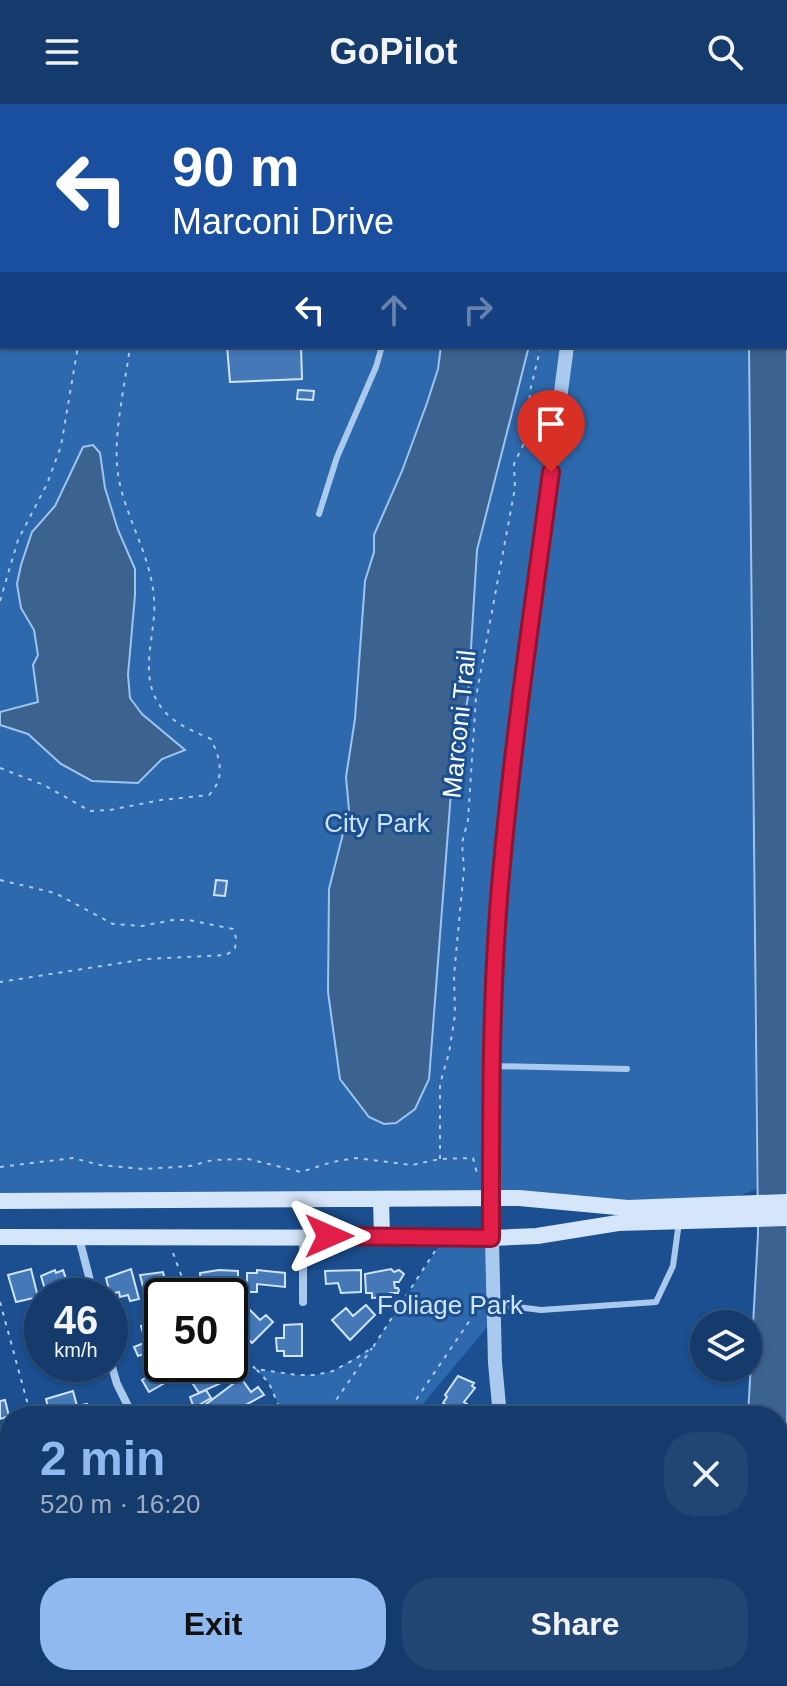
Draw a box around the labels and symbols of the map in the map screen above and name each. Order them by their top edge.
pin [517,390,585,472]
street label: Marconi Trail [436,648,482,800]
park label: City Park [324,808,431,838]
position arrow [287,1194,371,1278]
speed limit sign: 50 [144,1278,248,1382]
park label: Foliage Park [377,1290,524,1320]

